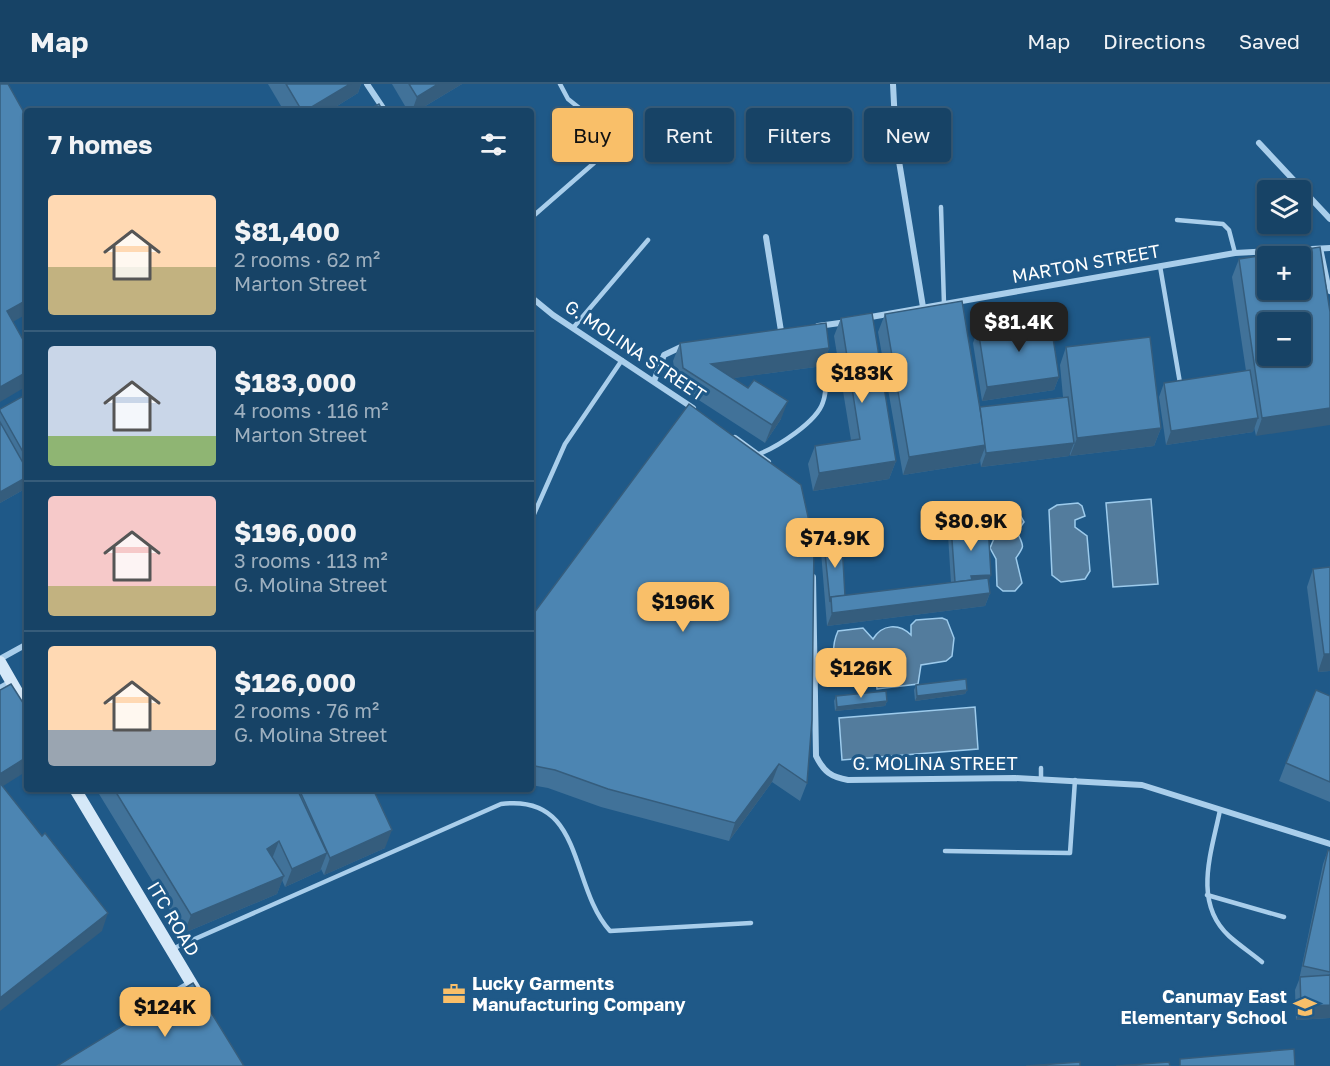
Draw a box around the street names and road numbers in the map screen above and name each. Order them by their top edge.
street label: MARTON STREET [1010,239,1162,287]
street label: G. MOLINA STREET [561,295,710,405]
street label: G. MOLINA STREET [852,752,1018,774]
street label: ITC ROAD [143,877,205,960]

